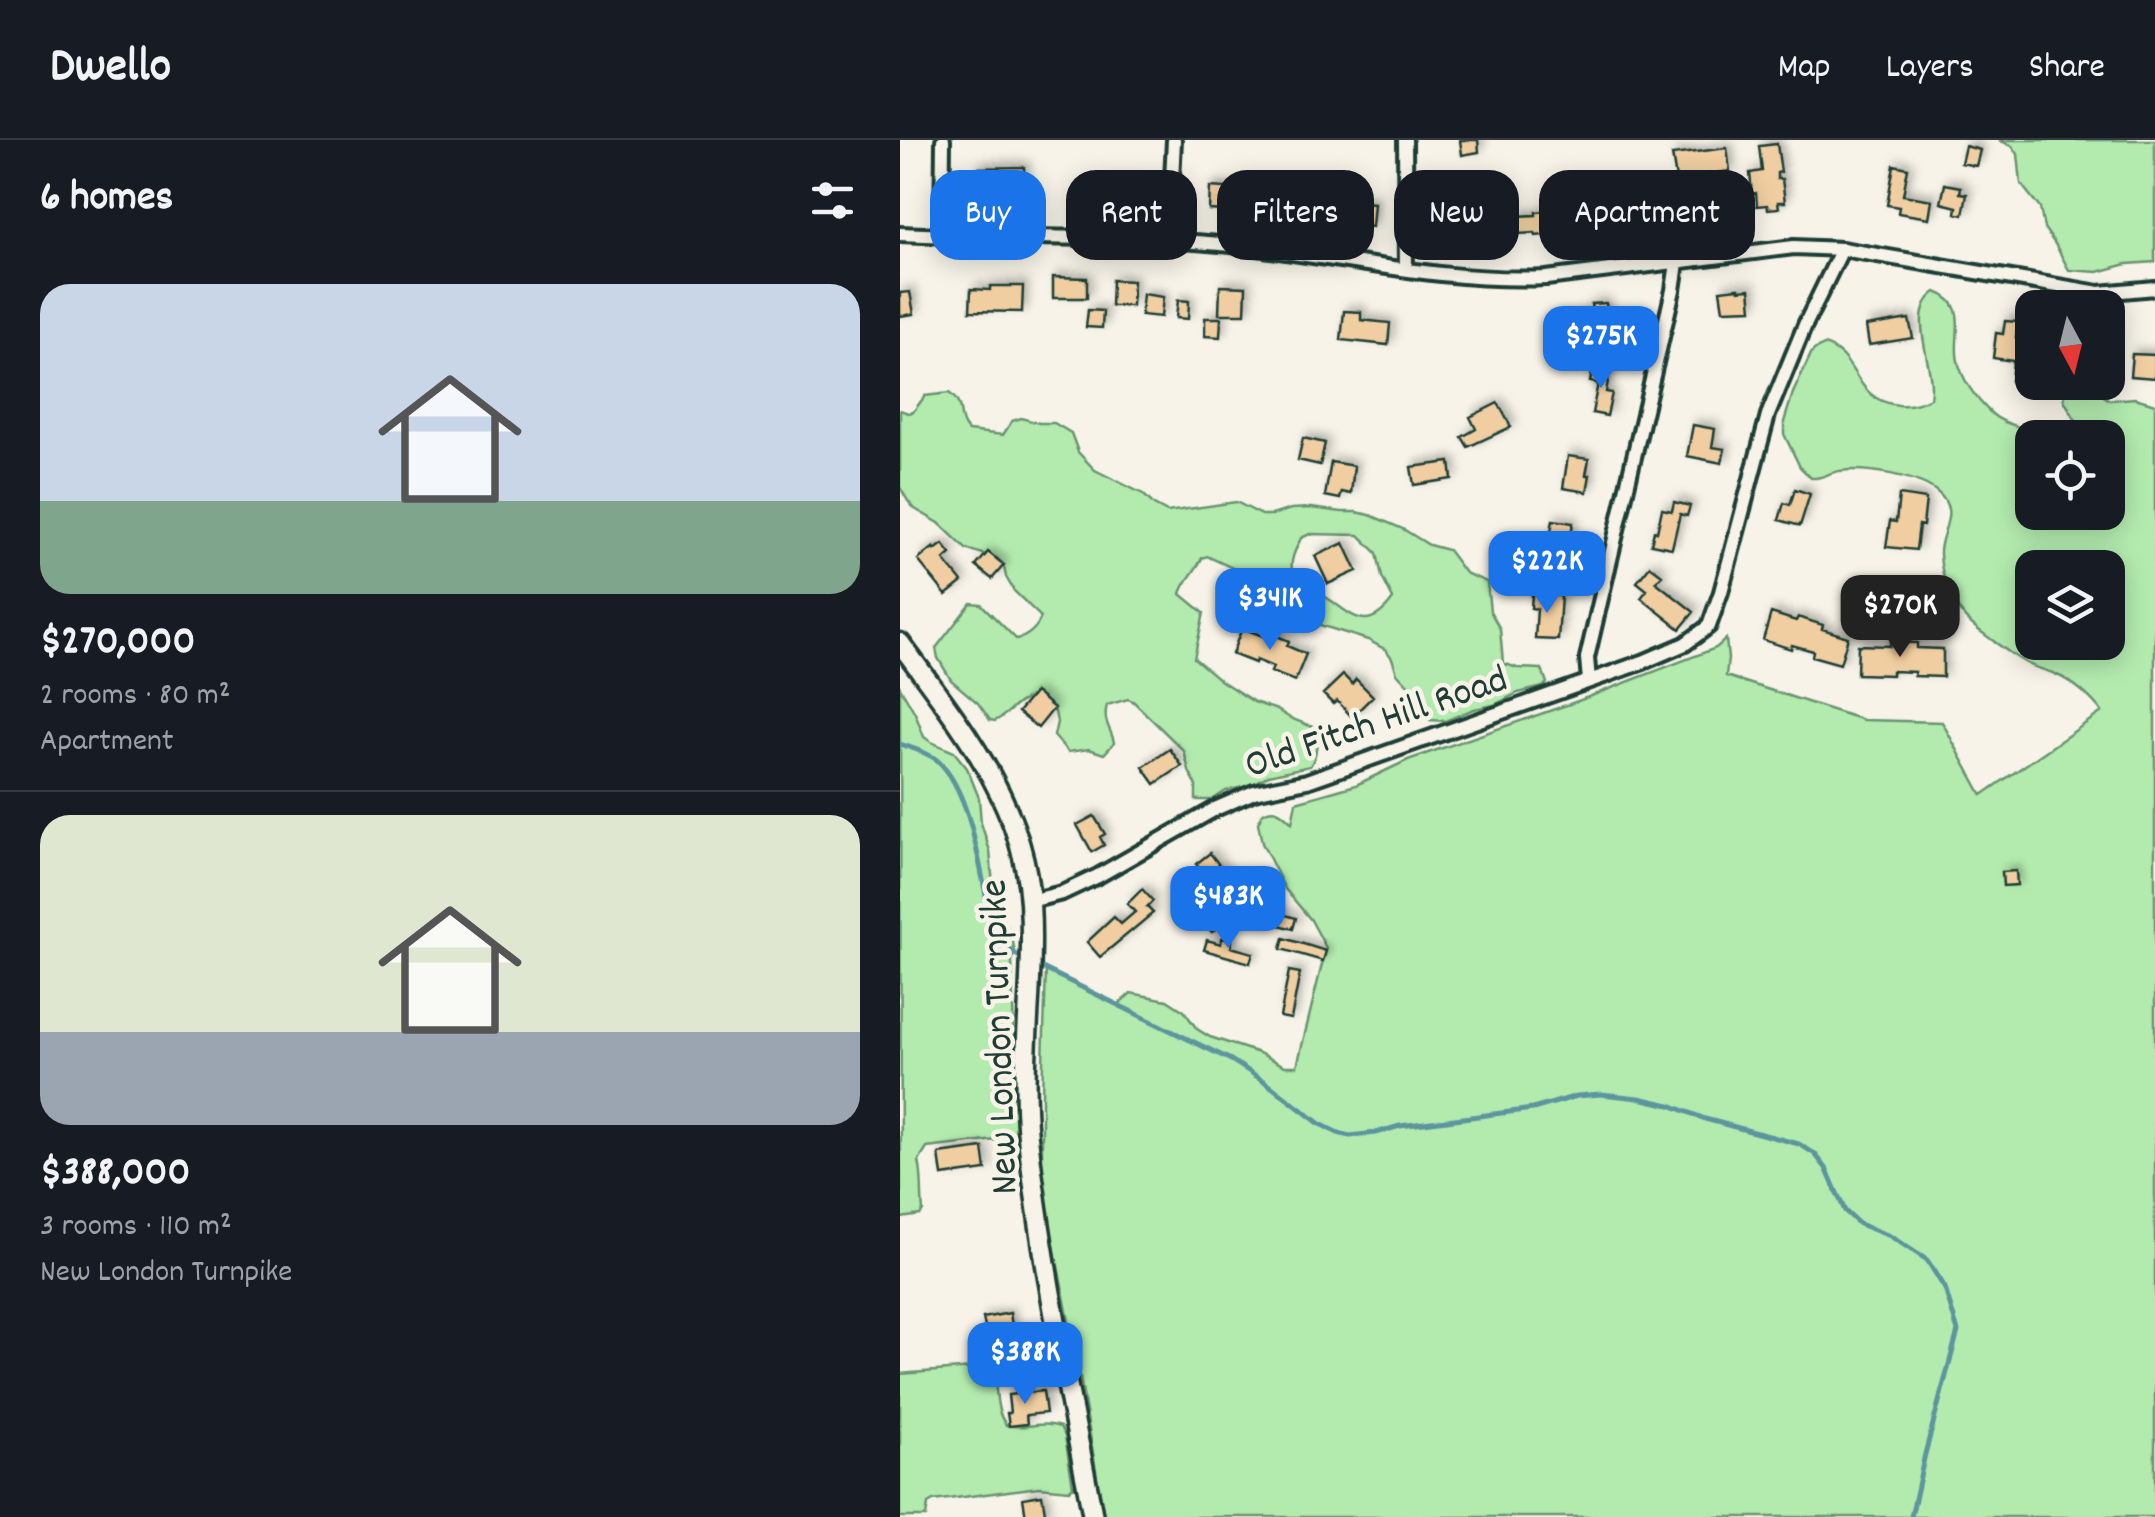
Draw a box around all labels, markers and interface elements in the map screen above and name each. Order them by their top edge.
text: Dwello [50,35,171,104]
text: Map [1778,44,1831,94]
text: Layers [1886,44,1974,94]
text: Share [2029,44,2105,94]
text: 6 homes [40,170,173,230]
chip: Buy [930,170,1046,260]
chip: Rent [1066,170,1197,260]
chip: Filters [1217,170,1374,260]
chip: New [1394,170,1519,260]
chip: Apartment [1539,170,1755,260]
icon: filters [805,173,860,228]
north arrow [2015,290,2125,400]
map controls [2015,290,2125,660]
pin: $275K [1531,306,1671,391]
text: $275K [1565,315,1637,361]
icon: home [360,349,540,529]
button: locate [2015,420,2125,530]
pin: $222K [1477,531,1617,616]
text: $222K [1511,540,1583,586]
button: layers [2015,550,2125,660]
pin: $341K [1200,568,1340,653]
pin: $270K [1830,575,1970,660]
text: $341K [1237,577,1303,623]
text: $270K [1863,584,1937,630]
text: $270,000 [40,614,195,674]
street label: Old Fitch Hill Road [1238,653,1516,797]
text: 2 rooms · 80 m² [40,674,230,720]
text: Apartment [40,720,174,766]
pin: $483K [1158,866,1298,951]
text: $483K [1192,875,1264,921]
street label: New London Turnpike [969,878,1036,1195]
icon: home [360,880,540,1060]
text: $388,000 [40,1145,190,1205]
text: 3 rooms · 110 m² [40,1205,232,1251]
text: New London Turnpike [40,1251,292,1297]
pin: $388K [955,1322,1095,1407]
text: $388K [990,1331,1060,1377]

